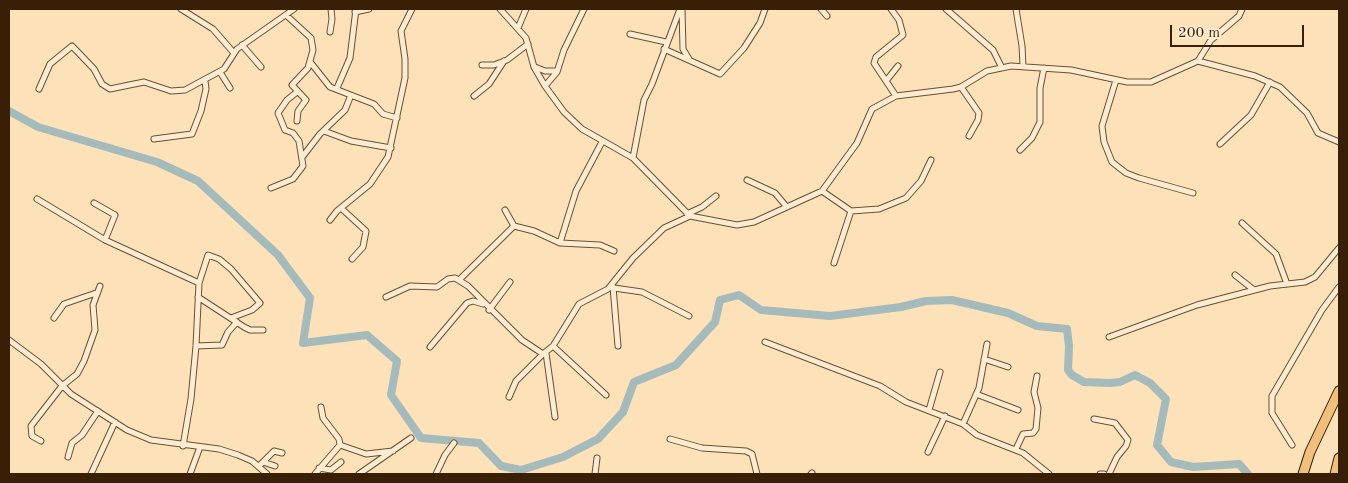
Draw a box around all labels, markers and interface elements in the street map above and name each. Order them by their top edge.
scale bar [1173,15,1307,47]
text: 200 m [1178,26,1220,41]

